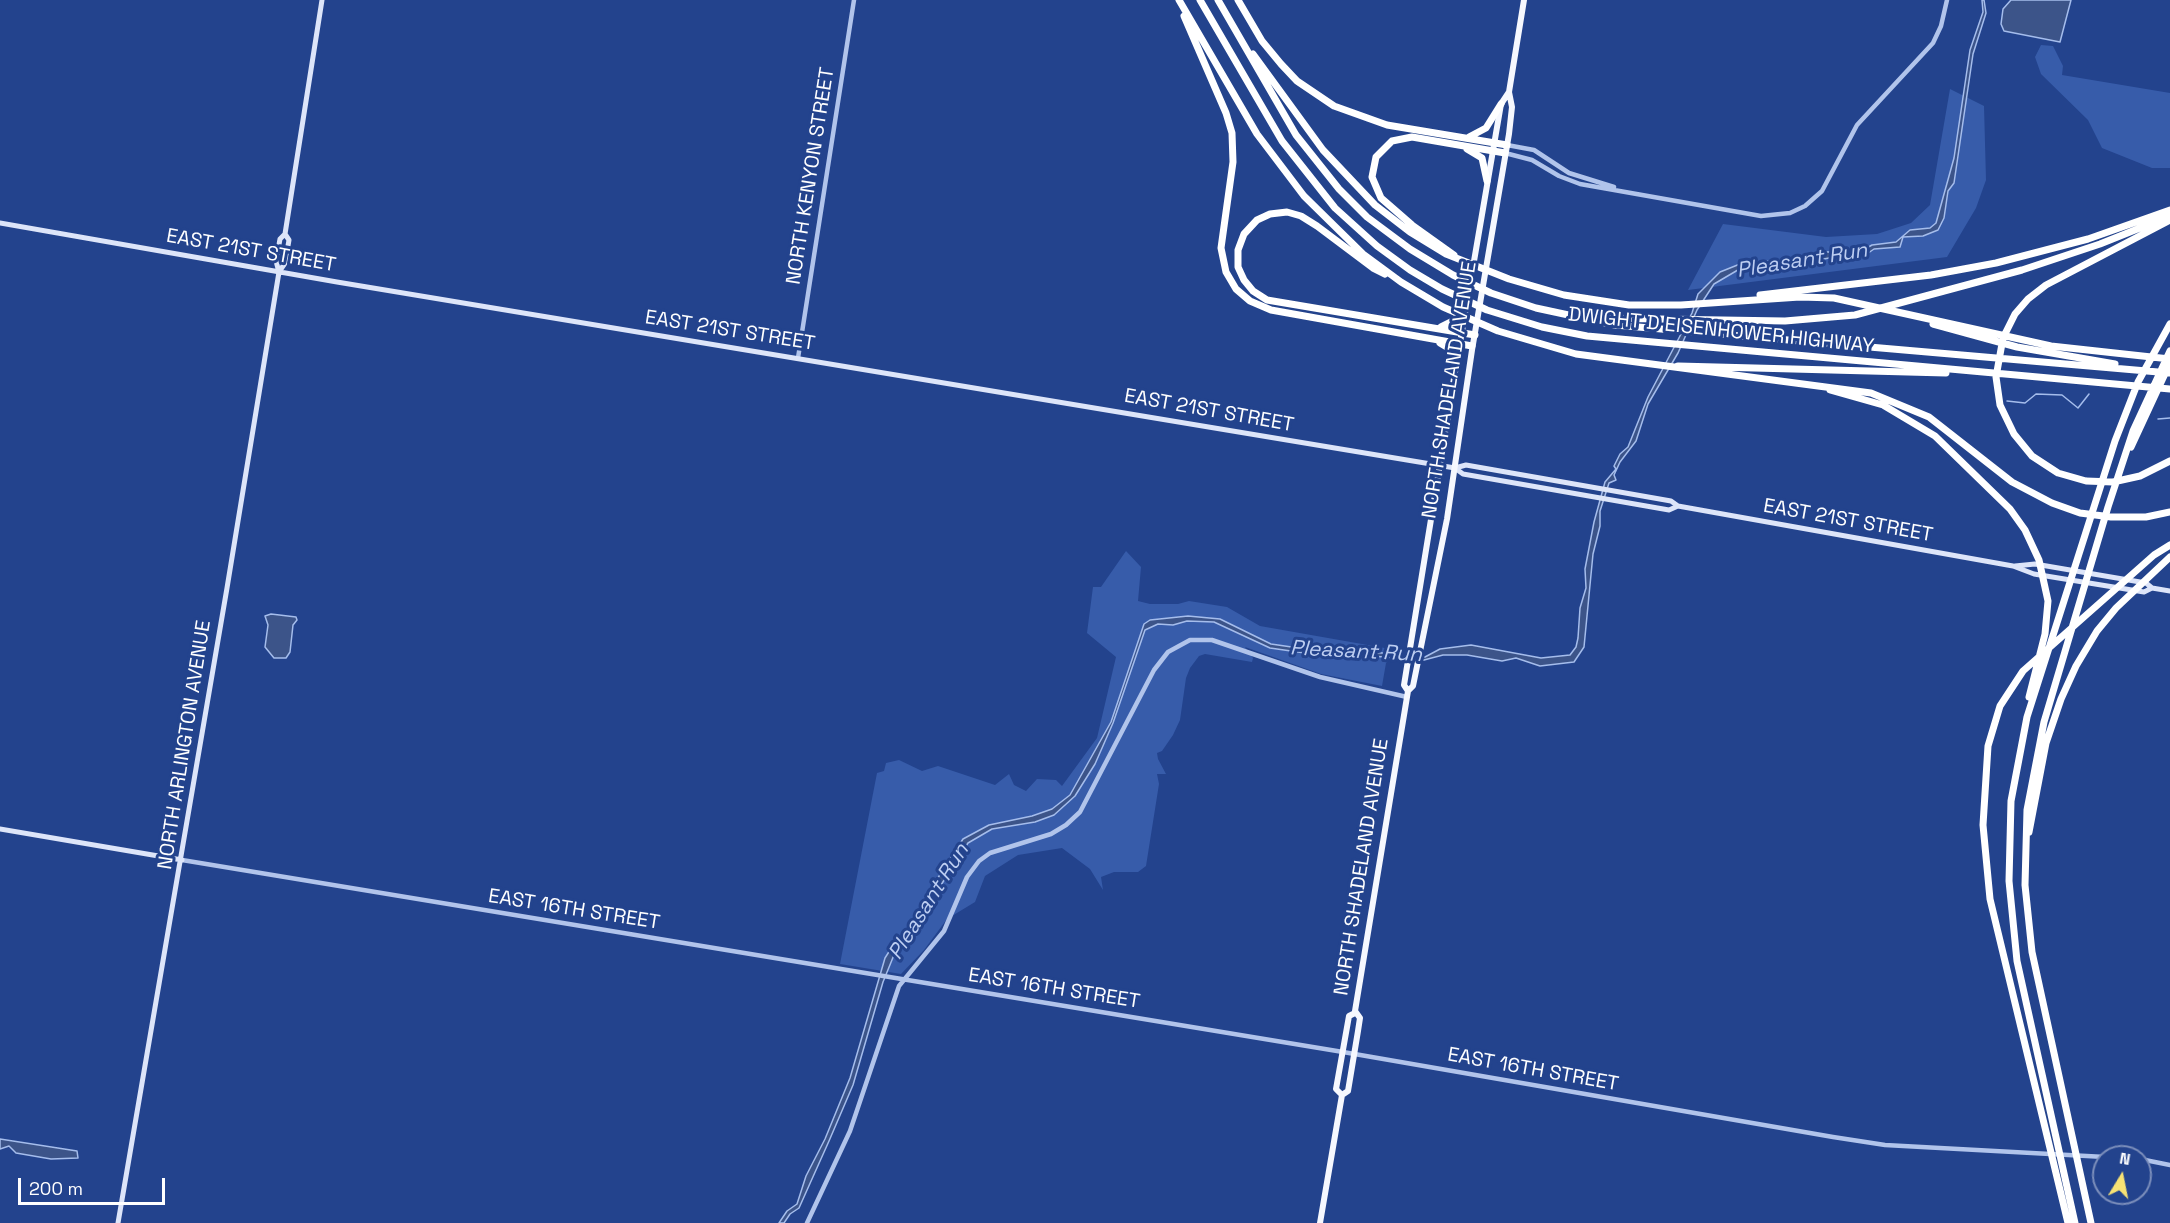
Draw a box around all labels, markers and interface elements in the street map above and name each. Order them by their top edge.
street label: NORTH KENYON STREET [782,66,840,286]
street label: EAST 21ST STREET [164,224,338,278]
water label: Pleasant Run [1735,238,1869,284]
street label: NORTH SHADELAND AVENUE [1418,260,1482,520]
street label: DWIGHT D EISENHOWER HIGHWAY [1567,303,1875,359]
street label: EAST 21ST STREET [643,306,817,356]
street label: EAST 21ST STREET [1122,384,1296,438]
street label: EAST 21ST STREET [1761,494,1935,548]
street label: NORTH ARLINGTON AVENUE [153,619,217,871]
water label: Pleasant Run [1290,636,1422,668]
street label: NORTH SHADELAND AVENUE [1330,737,1394,997]
water label: Pleasant Run [883,839,975,965]
street label: EAST 16TH STREET [487,885,661,935]
street label: EAST 16TH STREET [967,964,1141,1014]
street label: EAST 16TH STREET [1446,1043,1620,1097]
north arrow [2092,1145,2152,1205]
text: N [2118,1147,2132,1170]
scale bar [21,1166,168,1204]
text: 200 m [29,1177,83,1200]

